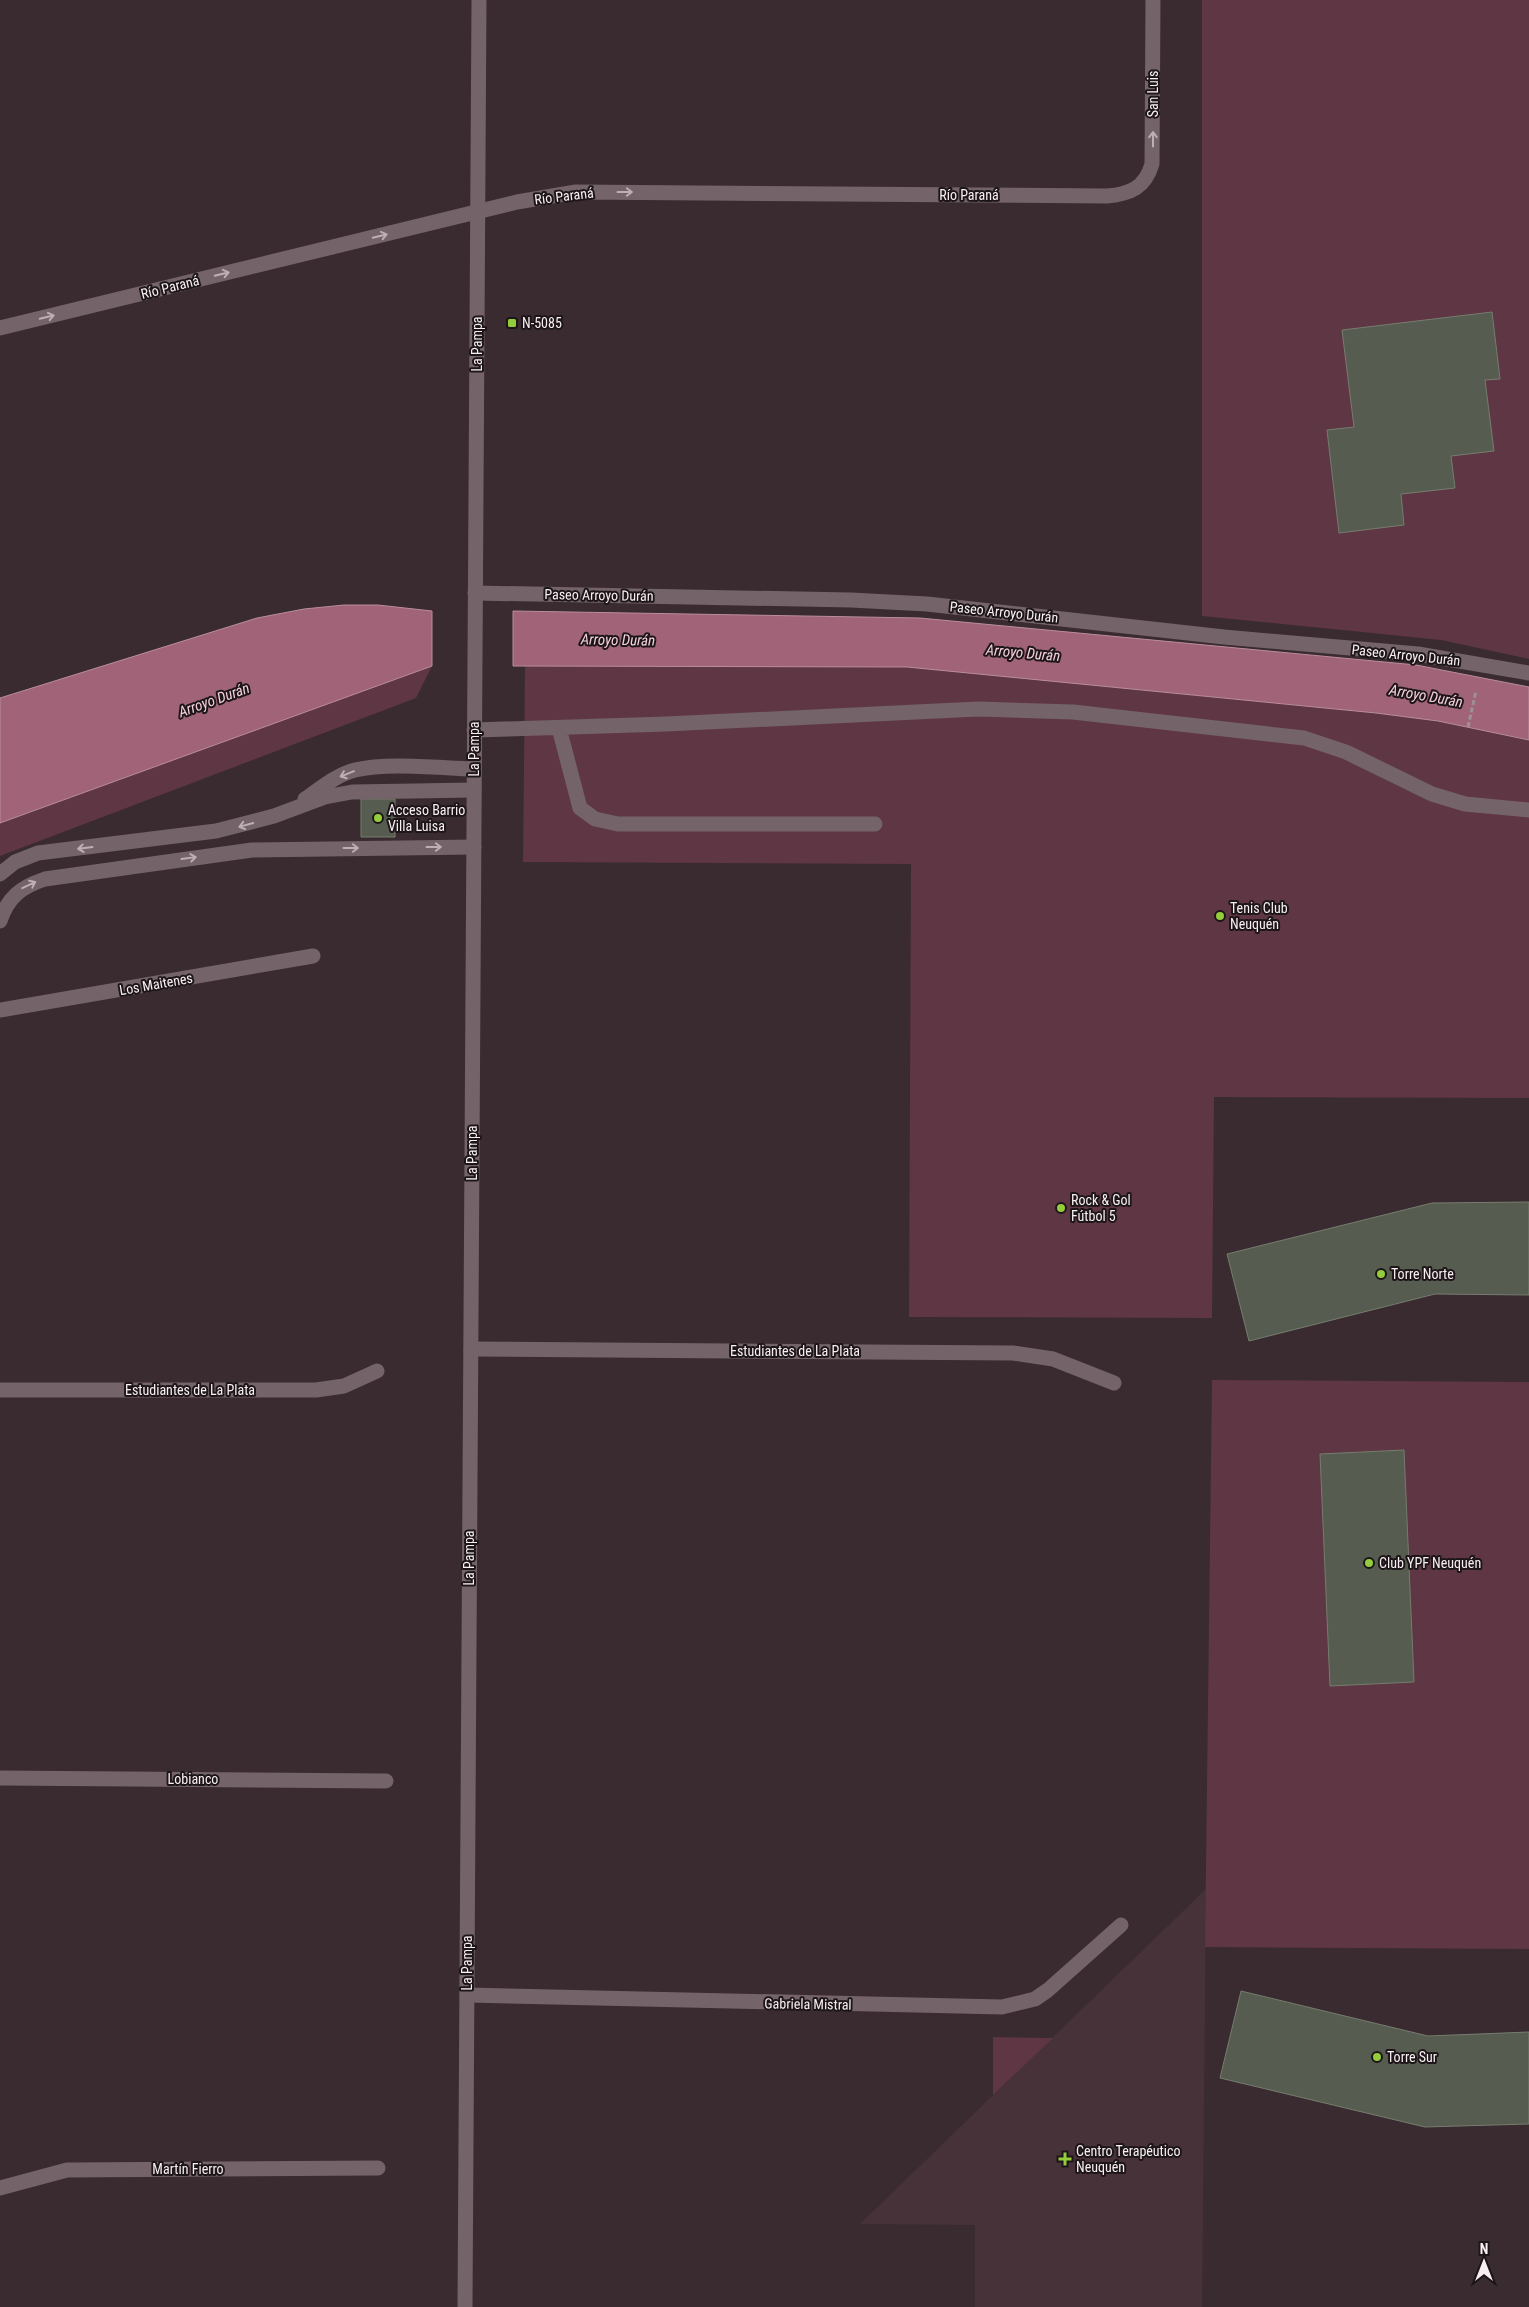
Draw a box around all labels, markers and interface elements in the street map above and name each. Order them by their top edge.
street label: San Luis [1145,71,1161,117]
one-way arrow [1148,132,1158,148]
street label: Río Paraná [533,184,595,208]
one-way arrow [616,187,633,197]
street label: Río Paraná [939,187,999,203]
one-way arrow [372,231,388,240]
one-way arrow [214,269,230,278]
street label: Río Paraná [139,272,201,302]
one-way arrow [39,312,55,321]
place label: N-5085 [522,315,562,331]
street label: La Pampa [469,316,485,372]
marker: N-5085 [506,317,518,329]
street label: Paseo Arroyo Durán [544,586,654,604]
street label: Paseo Arroyo Durán [949,598,1059,626]
water label: Arroyo Durán [580,630,655,650]
water label: Arroyo Durán [984,641,1061,665]
street label: Paseo Arroyo Durán [1351,641,1461,669]
water label: Arroyo Durán [175,679,252,722]
water label: Arroyo Durán [1387,680,1464,711]
street label: La Pampa [466,721,482,777]
one-way arrow [340,769,355,779]
place label: Acceso Barrio Villa Luisa [388,802,465,834]
marker: Acceso Barrio Villa Luisa [372,812,384,824]
one-way arrow [238,820,254,830]
one-way arrow [77,843,93,853]
one-way arrow [342,843,359,853]
one-way arrow [426,843,442,852]
one-way arrow [181,853,197,863]
one-way arrow [21,880,36,889]
place label: Tenis Club Neuquén [1230,900,1288,932]
marker: Tenis Club Neuquén [1214,910,1226,922]
street label: Los Maitenes [118,970,194,998]
street label: La Pampa [464,1125,480,1181]
place label: Rock & Gol Fútbol 5 [1071,1192,1131,1224]
marker: Rock & Gol Fútbol 5 [1055,1202,1067,1214]
place label: Torre Norte [1391,1266,1454,1282]
marker: Torre Norte [1375,1268,1387,1280]
street label: Estudiantes de La Plata [730,1343,860,1359]
street label: Estudiantes de La Plata [125,1382,255,1398]
street label: La Pampa [461,1530,477,1586]
place label: Club YPF Neuquén [1379,1555,1481,1571]
marker: Club YPF Neuquén [1363,1557,1375,1569]
street label: Lobianco [168,1771,218,1787]
street label: La Pampa [459,1935,475,1991]
street label: Gabriela Mistral [764,1995,852,2013]
place label: Torre Sur [1387,2049,1437,2065]
marker: Torre Sur [1371,2051,1383,2063]
place label: Centro Terapéutico Neuquén [1076,2143,1180,2175]
marker: Centro Terapéutico Neuquén [1058,2152,1072,2166]
street label: Martín Fierro [152,2161,224,2177]
north arrow [1459,2237,1509,2287]
text: N [1480,2241,1488,2257]

